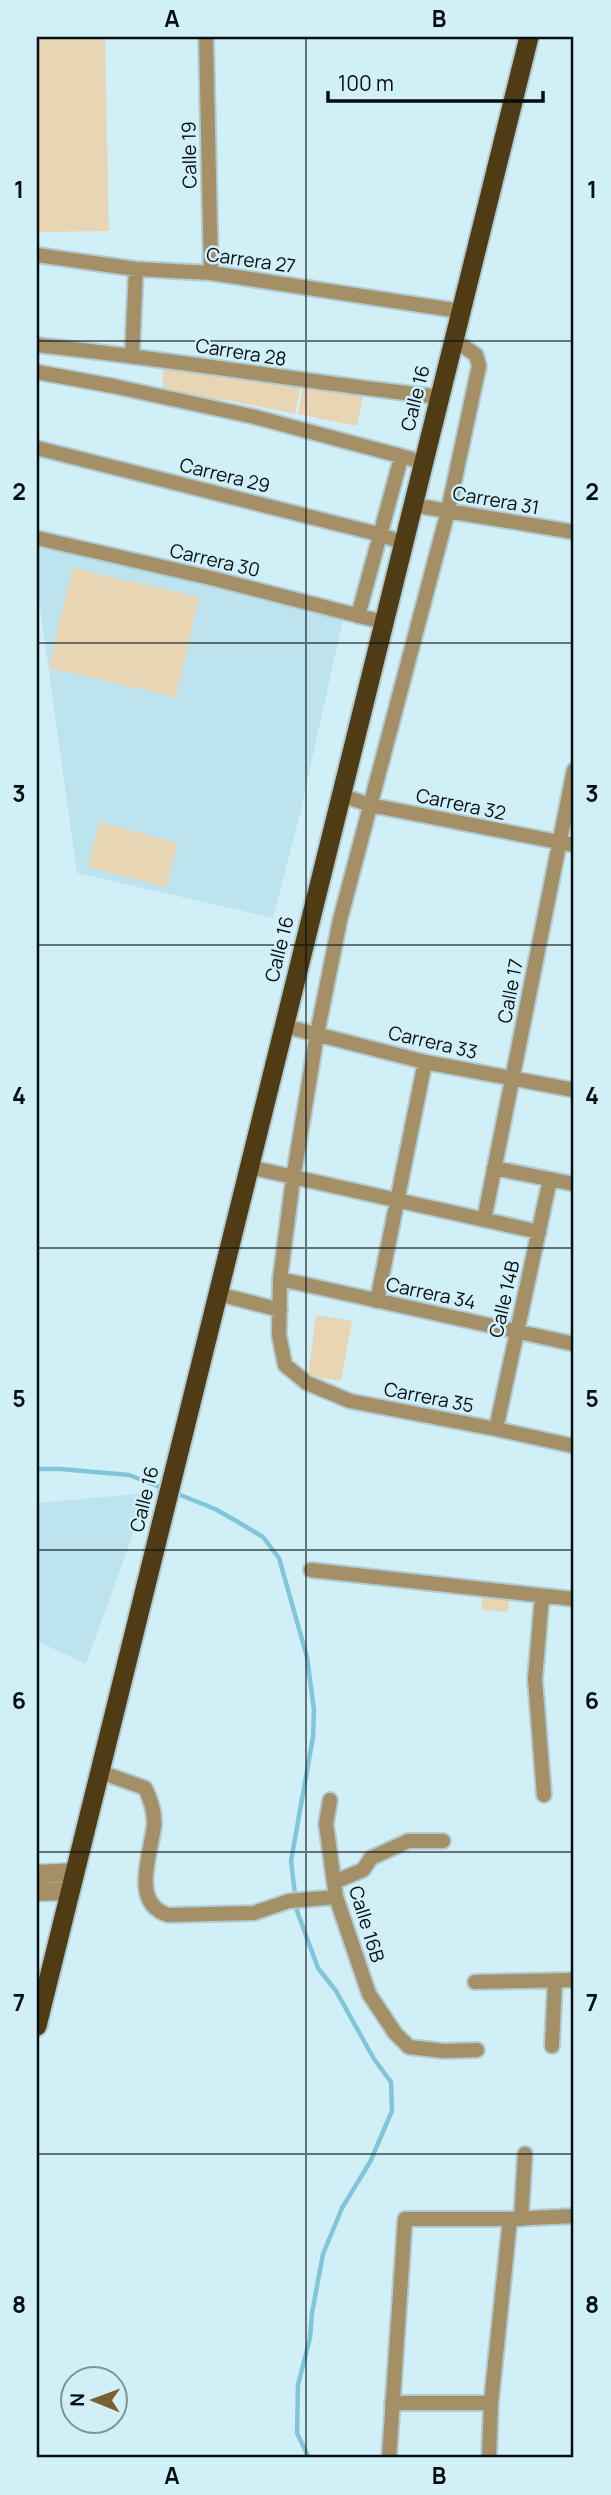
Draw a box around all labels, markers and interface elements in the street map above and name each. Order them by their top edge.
text: A [164,2,180,34]
text: B [432,2,446,34]
scale bar [328,60,543,104]
text: 100 m [338,69,394,97]
street label: Calle 19 [175,121,203,189]
text: 1 [14,173,24,205]
text: 1 [587,173,597,205]
street label: Carrera 27 [205,241,297,279]
street label: Carrera 28 [194,332,288,372]
street label: Calle 16 [394,362,436,434]
street label: Carrera 29 [177,451,273,499]
text: 2 [12,475,26,507]
text: 2 [585,475,599,507]
street label: Carrera 31 [451,480,541,520]
street label: Carrera 30 [167,537,263,583]
text: 3 [12,777,26,809]
text: 3 [585,777,599,809]
street label: Carrera 32 [414,782,508,826]
street label: Calle 16 [258,913,300,985]
street label: Calle 17 [491,957,529,1025]
street label: Carrera 33 [386,1019,480,1065]
text: 4 [12,1079,26,1111]
text: 4 [585,1079,599,1111]
street label: Calle 14B [483,1258,526,1340]
street label: Carrera 34 [384,1271,478,1315]
street label: Carrera 35 [382,1376,476,1418]
text: 5 [12,1382,26,1414]
text: 5 [585,1382,599,1414]
street label: Calle 16 [123,1463,165,1535]
text: 6 [12,1684,26,1716]
text: 6 [585,1684,599,1716]
street label: Calle 16B [343,1883,391,1966]
text: 7 [13,1986,25,2018]
text: 7 [586,1986,598,2018]
text: 8 [12,2288,26,2320]
text: 8 [585,2288,599,2320]
north arrow [60,2366,130,2436]
text: N [64,2393,90,2407]
text: A [164,2459,180,2491]
text: B [432,2459,446,2491]

